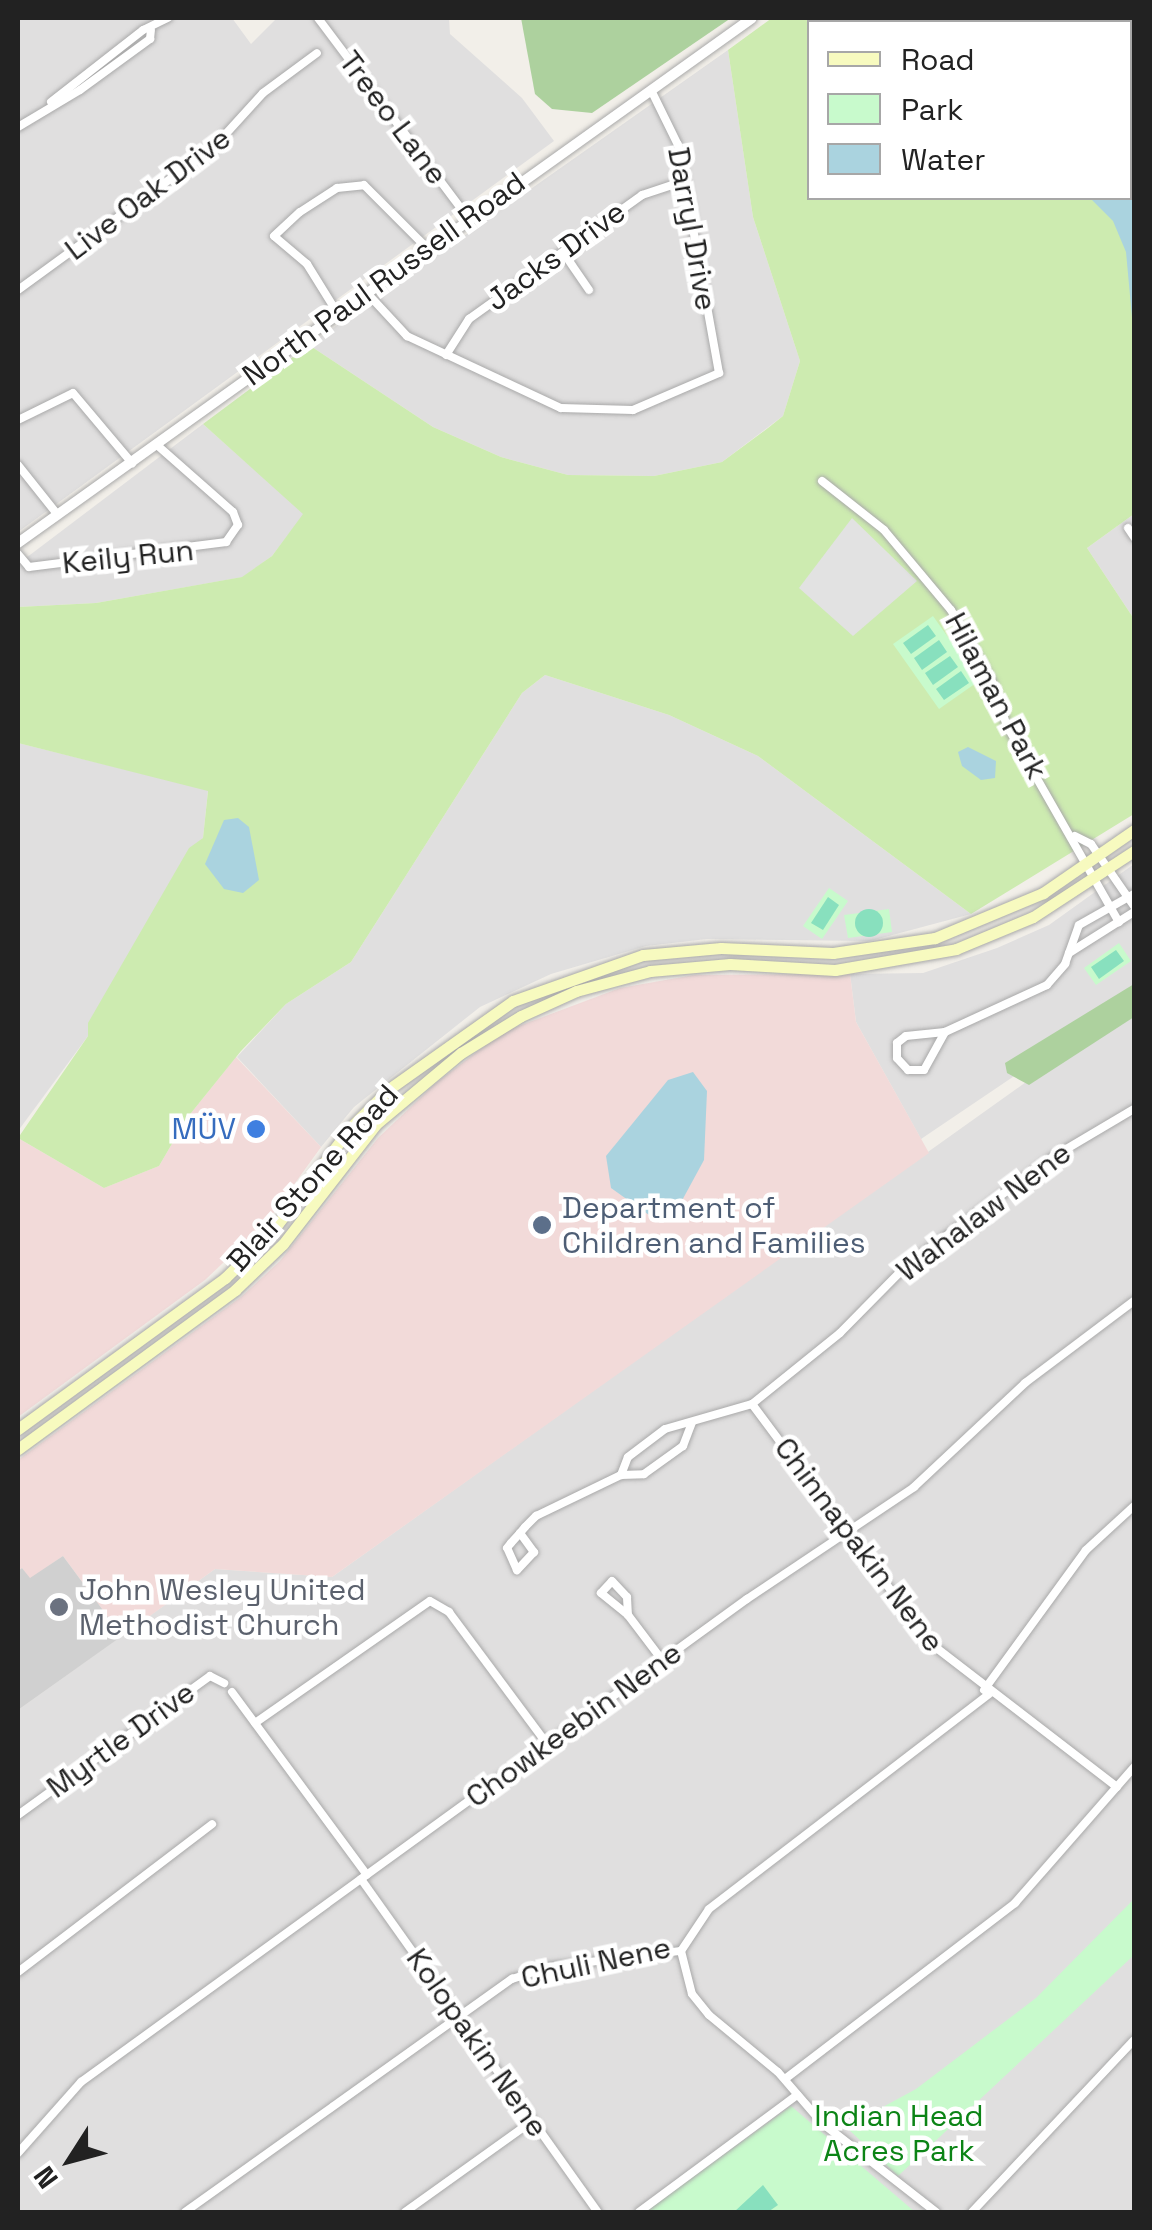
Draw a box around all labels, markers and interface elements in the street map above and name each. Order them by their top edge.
legend [807,20,1132,200]
text: Road [901,40,975,79]
street label: Treeo Lane [331,44,455,192]
text: Park [901,90,963,129]
street label: Live Oak Drive [58,120,238,268]
text: Water [901,140,986,179]
street label: Darryl Drive [660,145,724,313]
street label: North Paul Russell Road [236,164,532,394]
street label: Jacks Drive [479,194,633,318]
street label: Keily Run [61,532,195,582]
street label: Hilaman Park [937,607,1055,785]
street label: Blair Stone Road [220,1077,406,1279]
place label: MÜV [172,1111,236,1147]
marker: MÜV [245,1118,267,1140]
street label: Wahalaw Nene [890,1135,1078,1289]
place label: Department of Children and Families [562,1190,866,1260]
marker: Department of Children and Families [531,1214,553,1236]
street label: Chinnapakin Nene [767,1431,951,1659]
place label: John Wesley United Methodist Church [79,1572,366,1642]
marker: John Wesley United Methodist Church [48,1596,70,1618]
street label: Chowkeebin Nene [459,1635,689,1815]
street label: Myrtle Drive [40,1674,202,1806]
street label: Chuli Nene [518,1930,674,1996]
street label: Kolopakin Nene [399,1942,555,2144]
park label: Indian Head Acres Park [814,2098,984,2168]
north arrow [20,2110,120,2210]
text: N [26,2159,66,2196]

